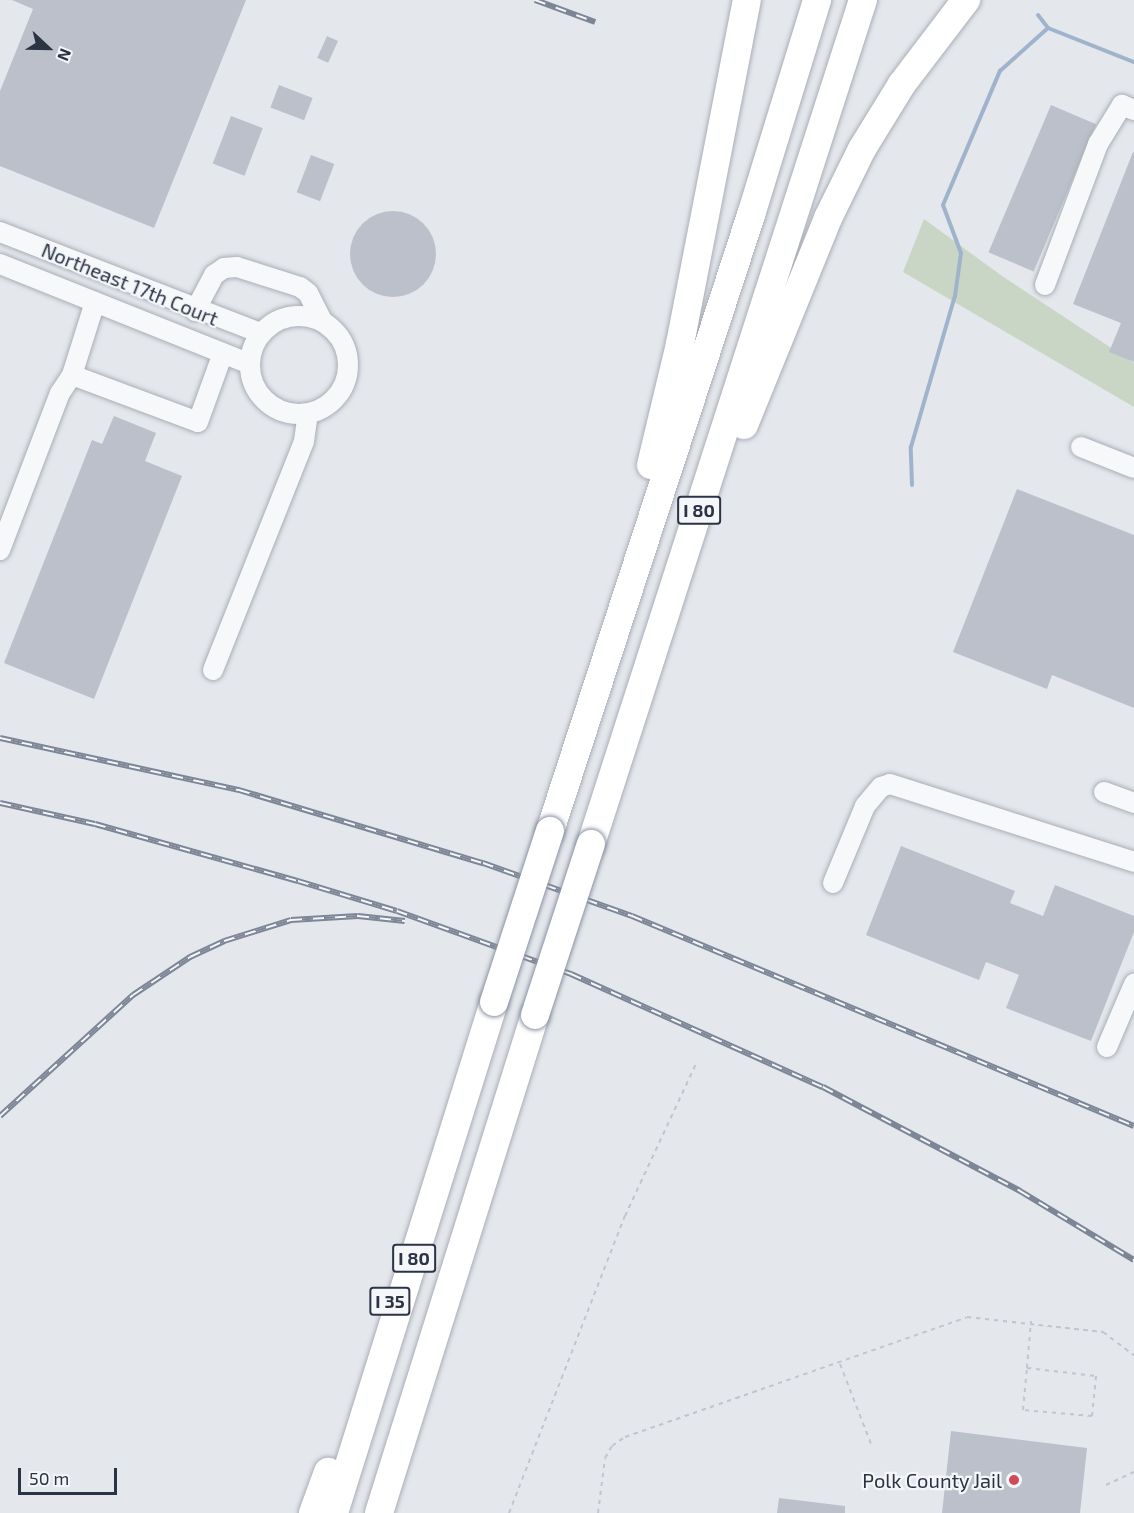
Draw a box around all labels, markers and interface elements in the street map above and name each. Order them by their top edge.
north arrow [18,18,78,78]
text: N [54,46,76,64]
street label: Northeast 17th Court [38,238,222,330]
road number: I 80 [676,495,722,525]
road number: I 80 [392,1243,436,1273]
road number: I 35 [369,1286,411,1316]
scale bar [21,1456,120,1494]
text: 50 m [29,1467,69,1489]
place label: Polk County Jail [861,1468,1002,1492]
marker: Polk County Jail [1007,1473,1021,1487]

